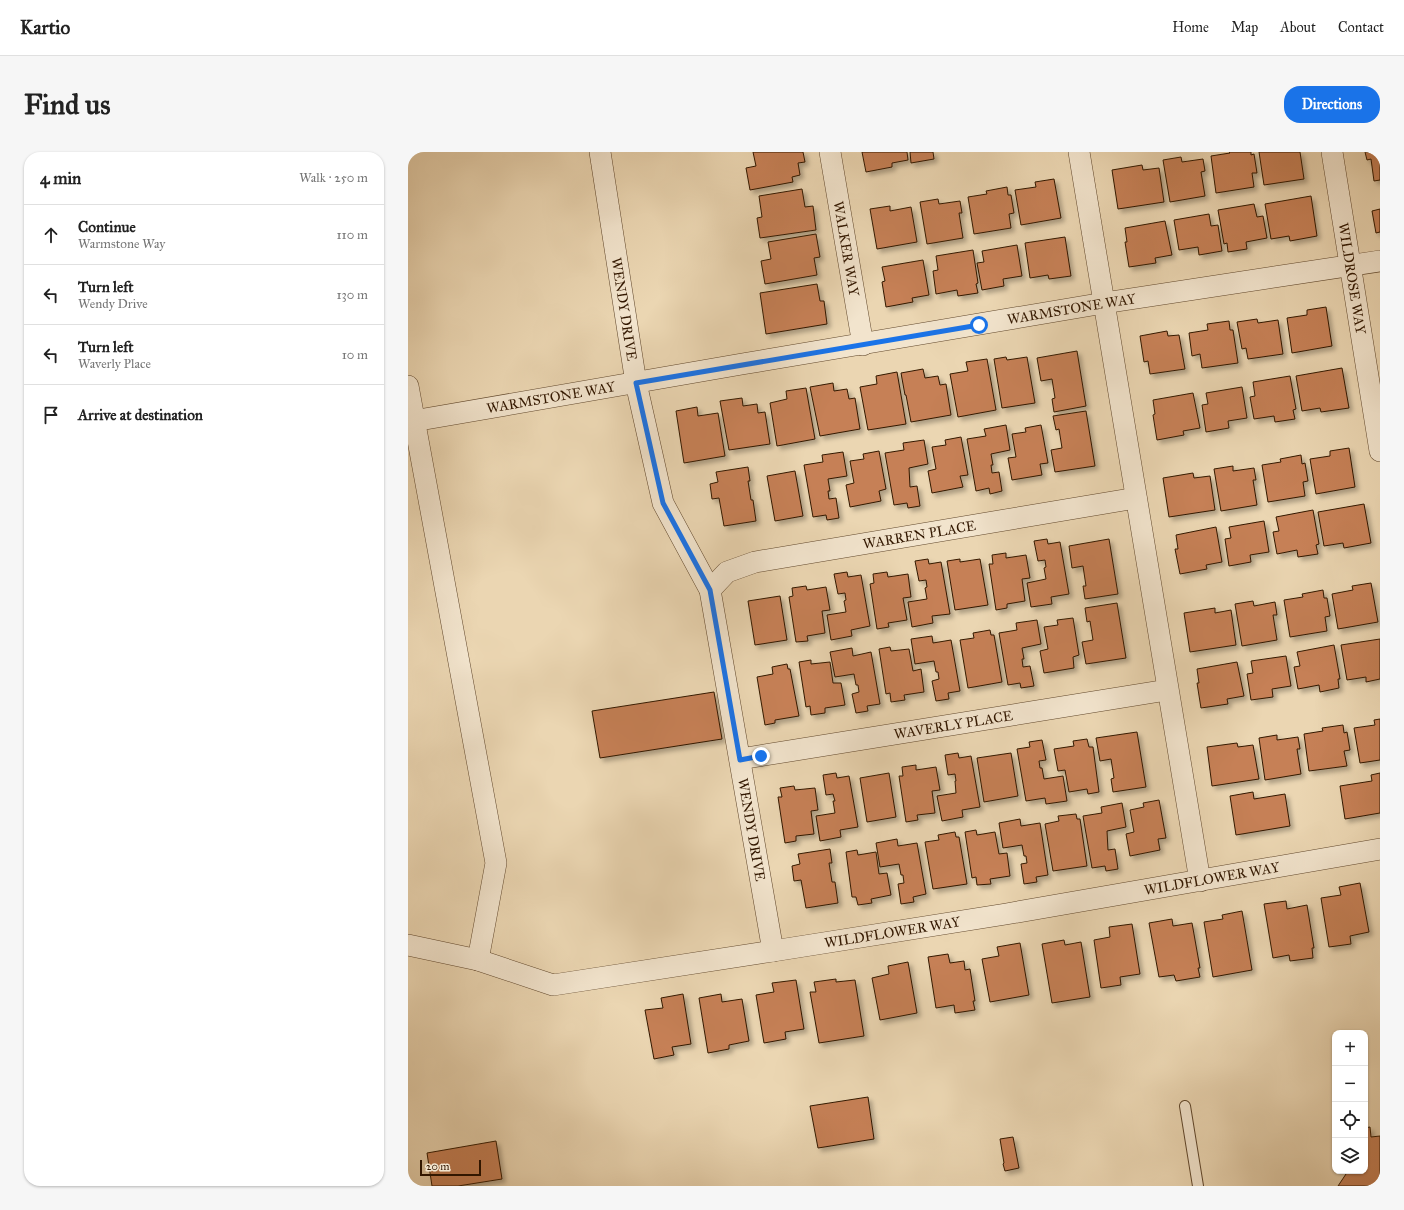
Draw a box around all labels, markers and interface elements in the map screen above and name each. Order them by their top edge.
text: Kartio [20,16,70,39]
text: Home [1172,19,1209,36]
text: Map [1231,19,1258,36]
text: About [1280,19,1316,36]
text: Contact [1338,19,1384,36]
button: Directions [1284,86,1380,123]
text: Find us [24,87,110,122]
text: 4 min [40,168,81,189]
text: Walk · 250 m [299,170,368,186]
street label: WALKER WAY [830,200,863,298]
text: Continue [78,218,136,236]
street label: WILDROSE WAY [1335,221,1370,336]
icon: ahead [40,224,62,246]
text: 110 m [336,227,368,243]
text: Warmstone Way [78,236,165,252]
street label: WENDY DRIVE [608,256,641,362]
text: Turn left [78,278,134,296]
icon: left [40,284,62,306]
text: 130 m [336,287,368,303]
street label: WARMSTONE WAY [1006,290,1138,328]
text: Wendy Drive [78,296,148,312]
route start [970,316,988,334]
text: Turn left [78,338,134,356]
icon: left [40,344,62,366]
text: 10 m [342,347,368,363]
text: Waverly Place [78,356,151,372]
street label: WARMSTONE WAY [485,377,618,417]
icon: arrive [40,404,62,426]
text: Arrive at destination [78,406,203,424]
street label: WARREN PLACE [861,517,977,552]
street label: WAVERLY PLACE [893,707,1014,743]
route end [752,747,770,765]
street label: WENDY DRIVE [734,777,769,883]
street label: WILDFLOWER WAY [1143,858,1282,898]
street label: WILDFLOWER WAY [823,913,963,951]
map controls [1332,1030,1368,1174]
button: + [1332,1030,1368,1066]
button: − [1332,1066,1368,1102]
button: locate [1332,1102,1368,1138]
button: layers [1332,1138,1368,1174]
scale bar [420,1158,481,1177]
text: 20 m [426,1160,449,1173]

